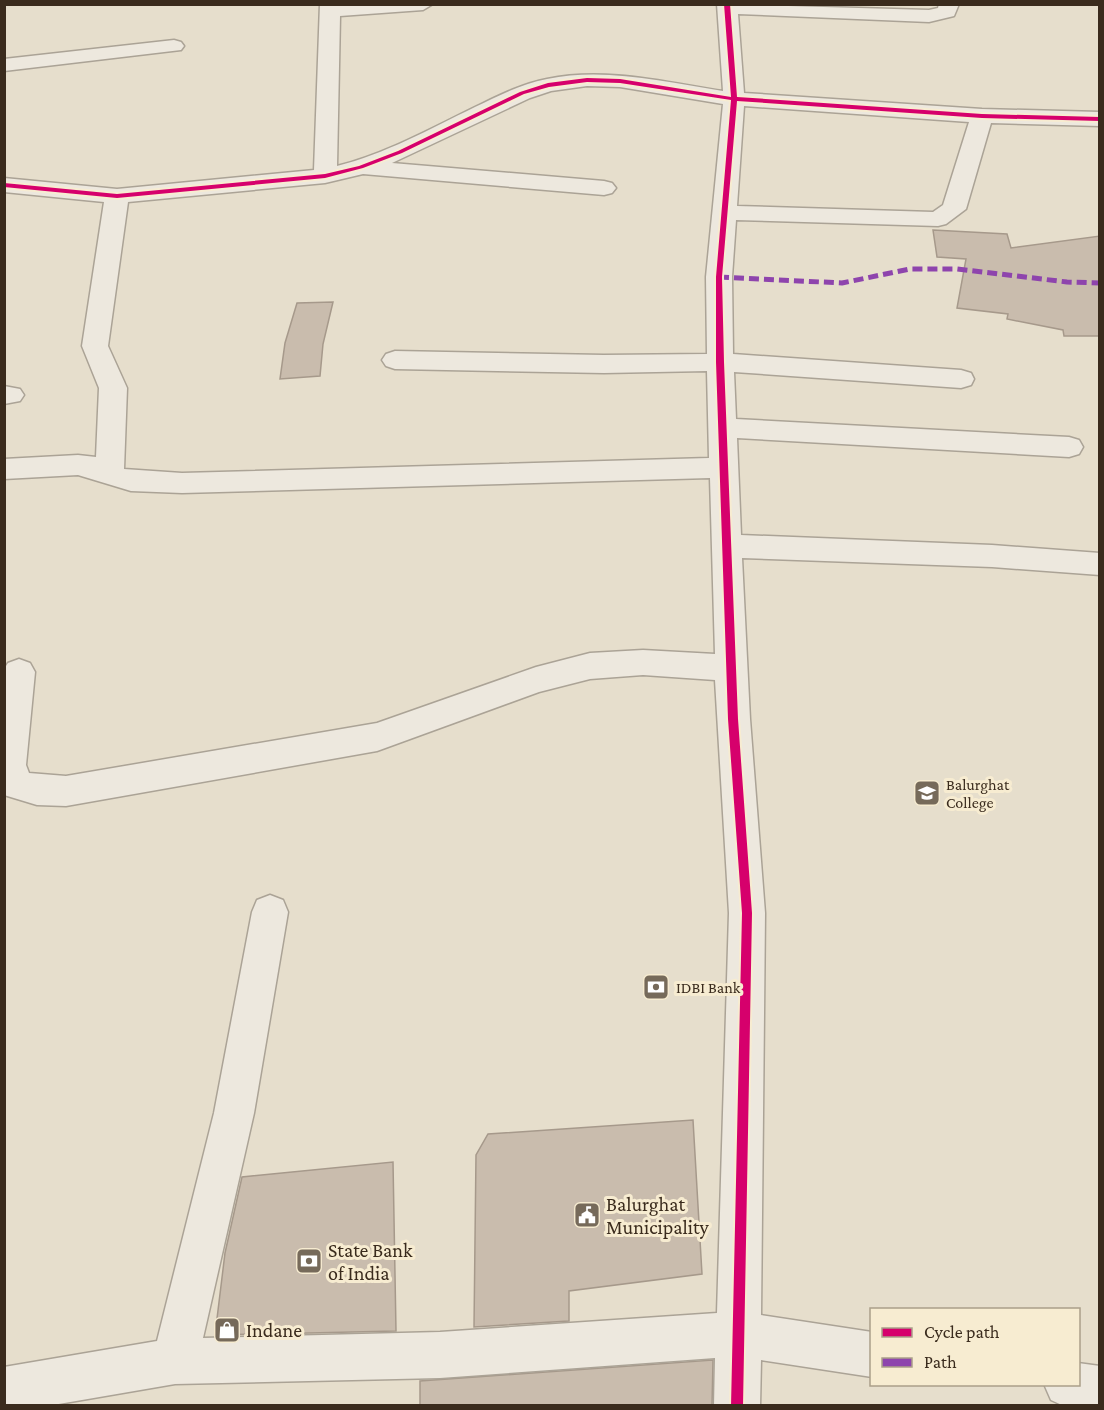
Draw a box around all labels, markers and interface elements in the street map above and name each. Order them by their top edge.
place label: Balurghat College [946,776,1010,812]
school or university icon: Balurghat College [912,778,942,808]
bank icon: IDBI Bank [641,972,671,1002]
place label: IDBI Bank [676,979,741,996]
place label: Balurghat Municipality [606,1193,709,1239]
public building icon: Balurghat Municipality [572,1200,602,1230]
place label: State Bank of India [328,1239,413,1284]
bank icon: State Bank of India [294,1246,324,1276]
legend [870,1308,1080,1386]
shop icon: Indane [212,1315,242,1345]
place label: Indane [246,1319,302,1341]
text: Cycle path [924,1322,1000,1342]
text: Path [924,1352,957,1372]

